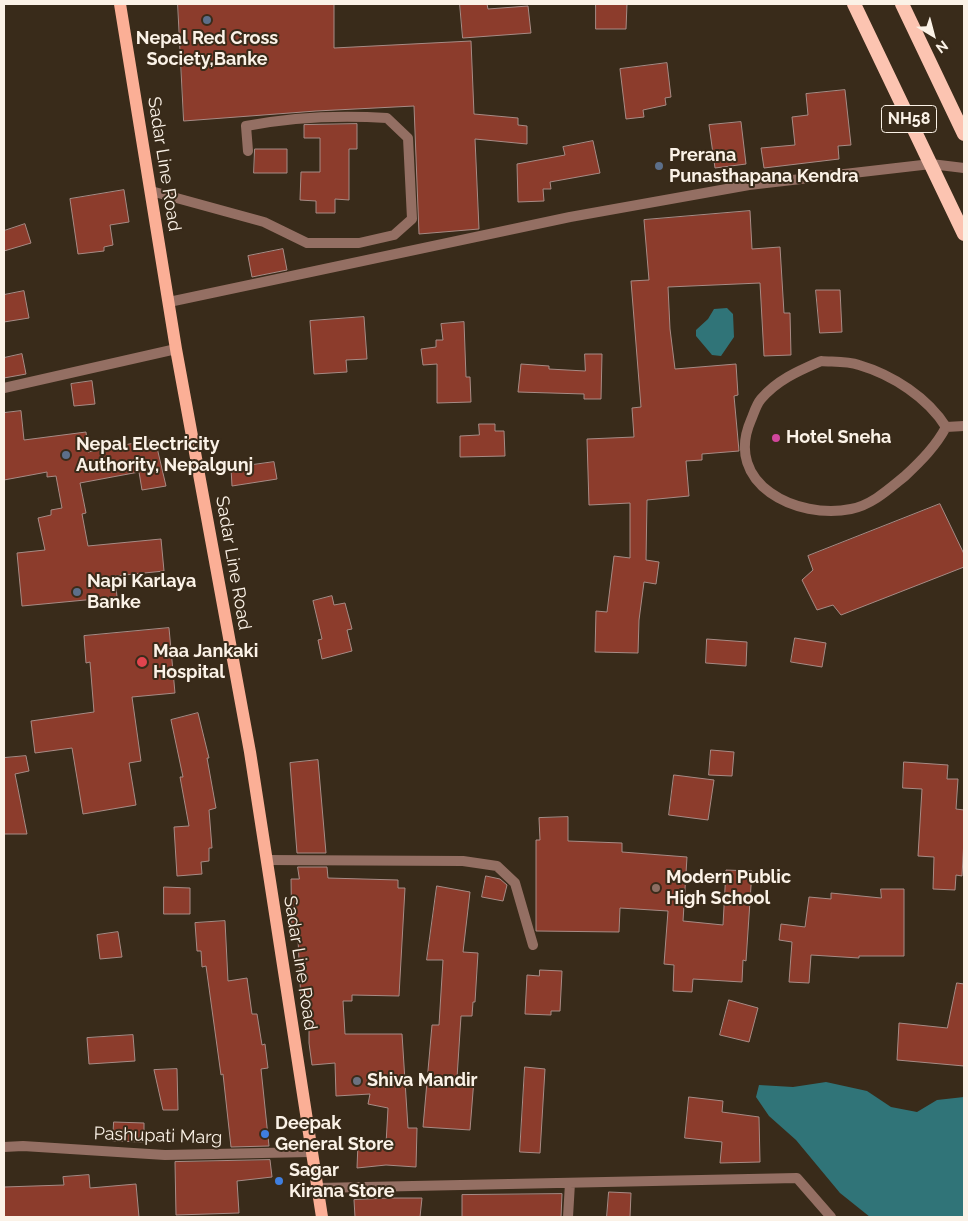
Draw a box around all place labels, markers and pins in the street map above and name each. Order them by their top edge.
marker: Nepal Red Cross Society,Banke [201,14,213,26]
place label: Nepal Red Cross Society,Banke [136,28,278,70]
place label: Prerana Punasthapana Kendra [669,145,859,188]
marker: Prerana Punasthapana Kendra [653,160,665,172]
place label: Hotel Sneha [786,427,891,449]
marker: Hotel Sneha [770,432,782,444]
place label: Nepal Electricity Authority, Nepalgunj [76,434,253,476]
marker: Nepal Electricity Authority, Nepalgunj [60,449,72,461]
place label: Napi Karlaya Banke [87,571,196,614]
marker: Napi Karlaya Banke [71,586,83,598]
place label: Maa Jankaki Hospital [153,641,258,684]
marker: Maa Jankaki Hospital [135,655,149,669]
place label: Modern Public High School [666,867,791,910]
marker: Modern Public High School [650,882,662,894]
place label: Shiva Mandir [367,1070,478,1092]
marker: Shiva Mandir [351,1075,363,1087]
place label: Deepak General Store [275,1113,394,1156]
marker: Deepak General Store [259,1128,271,1140]
place label: Sagar Kirana Store [289,1160,395,1202]
marker: Sagar Kirana Store [273,1175,285,1187]

